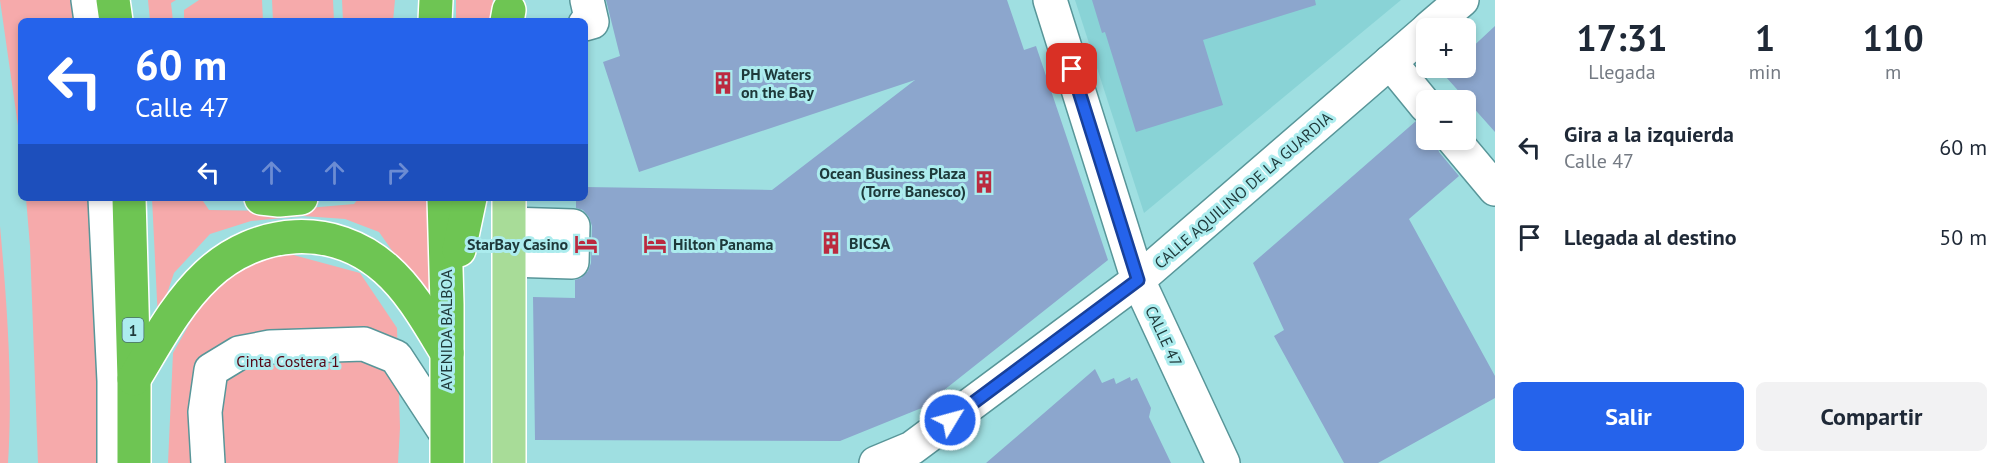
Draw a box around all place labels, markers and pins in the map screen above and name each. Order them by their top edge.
pin [1046,43,1097,94]
place label: PH Waters on the Bay [741,64,814,102]
building icon: PH Waters on the Bay [710,70,736,96]
place label: Ocean Business Plaza (Torre Banesco) [819,163,966,201]
building icon: Ocean Business Plaza (Torre Banesco) [971,169,997,195]
building icon: BICSA [818,230,844,256]
hotel icon: StarBay Casino [573,231,599,257]
hotel icon: Hilton Panama [642,231,668,257]
place label: BICSA [849,233,890,253]
place label: StarBay Casino [467,234,568,254]
place label: Hilton Panama [673,234,773,254]

